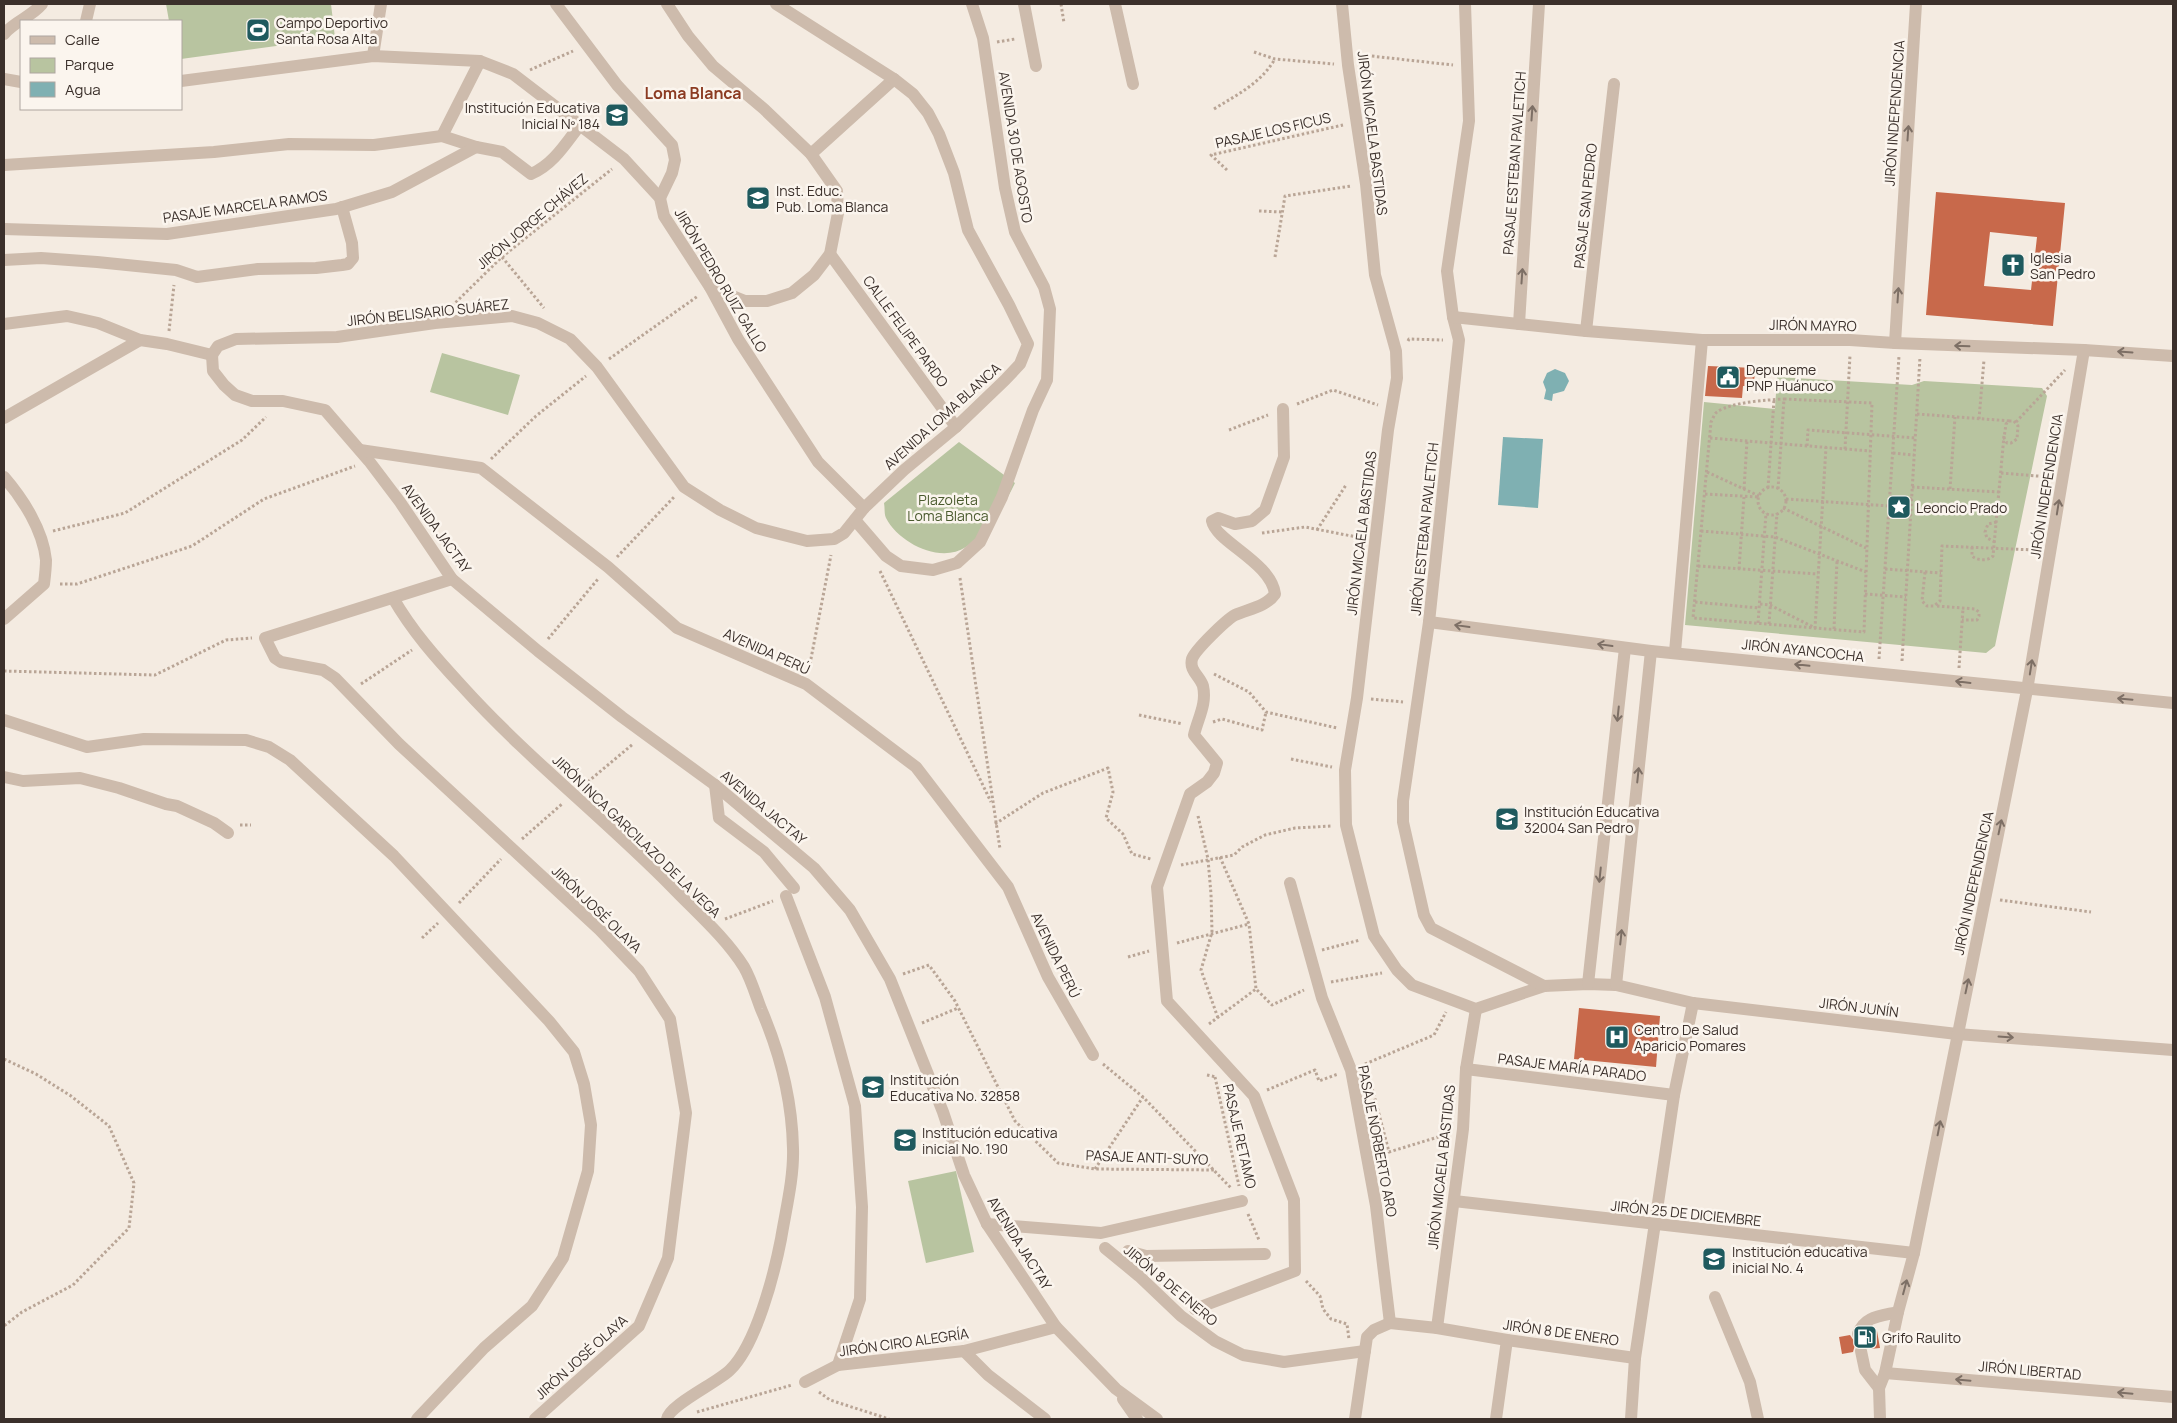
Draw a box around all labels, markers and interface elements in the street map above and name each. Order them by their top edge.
place label: Campo Deportivo Santa Rosa Alta [276,13,388,48]
sports icon: Campo Deportivo Santa Rosa Alta [245,17,271,43]
legend [20,20,182,110]
text: Calle [65,29,100,50]
street label: JIRÓN INDEPENDENCIA [1879,39,1909,187]
street label: JIRÓN MICAELA BASTIDAS [1353,50,1393,217]
text: Parque [65,54,114,75]
street label: AVENIDA 30 DE AGOSTO [995,70,1037,224]
street label: PASAJE ESTEBAN PAVLETICH [1498,71,1530,255]
text: Agua [65,79,101,100]
district label: Loma Blanca [644,82,742,104]
place label: Institución Educativa Inicial Nº 184 [465,98,600,133]
school or university icon: Institución Educativa Inicial Nº 184 [604,102,630,128]
one-way arrow [1527,106,1536,122]
street label: PASAJE LOS FICUS [1213,107,1333,153]
one-way arrow [1903,125,1913,141]
street label: PASAJE SAN PEDRO [1569,142,1601,270]
street label: JIRÓN JORGE CHÁVEZ [472,169,592,273]
place label: Inst. Educ. Pub. Loma Blanca [776,181,888,216]
street label: PASAJE MARCELA RAMOS [162,185,329,227]
school or university icon: Inst. Educ. Pub. Loma Blanca [745,185,771,211]
street label: JIRÓN PEDRO RUIZ GALLO [670,205,772,355]
place label: Iglesia San Pedro [2030,248,2096,283]
church icon: Iglesia San Pedro [2000,252,2026,278]
one-way arrow [1517,268,1526,284]
street label: CALLE FELIPE PARDO [859,271,953,391]
one-way arrow [1893,287,1902,303]
street label: JIRÓN BELISARIO SUÁREZ [346,294,510,330]
street label: JIRÓN MAYRO [1769,315,1857,335]
one-way arrow [1955,341,1971,350]
one-way arrow [2117,348,2133,357]
street label: AVENIDA LOMA BLANCA [879,358,1005,474]
place label: Depuneme PNP Huánuco [1746,360,1833,395]
public building icon: Depuneme PNP Huánuco [1715,364,1741,390]
street label: JIRÓN INDEPENDENCIA [2025,412,2067,560]
street label: JIRÓN ESTEBAN PAVLETICH [1405,442,1443,616]
street label: JIRÓN MICAELA BASTIDAS [1341,449,1381,616]
street label: AVENIDA JACTAY [398,479,476,577]
park label: Plazoleta Loma Blanca [907,490,989,525]
place icon: Leoncio Prado [1886,494,1912,520]
place label: Leoncio Prado [1916,498,2007,517]
one-way arrow [2053,499,2063,515]
one-way arrow [1454,621,1470,631]
street label: AVENIDA PERÚ [721,623,813,679]
street label: JIRÓN AYANCOCHA [1741,634,1865,666]
one-way arrow [1597,640,1613,650]
one-way arrow [1794,660,1810,670]
one-way arrow [2027,660,2037,676]
one-way arrow [1955,677,1971,687]
one-way arrow [2117,694,2133,704]
one-way arrow [1613,706,1623,722]
street label: JIRÓN INCA GARCILAZO DE LA VEGA [549,750,725,922]
street label: AVENIDA JACTAY [717,765,811,849]
one-way arrow [1633,767,1643,783]
place label: Institución Educativa 32004 San Pedro [1524,802,1659,837]
school or university icon: Institución Educativa 32004 San Pedro [1494,806,1520,832]
street label: JIRÓN INDEPENDENCIA [1948,809,1998,957]
one-way arrow [1995,819,2005,835]
street label: JIRÓN JOSÉ OLAYA [548,861,646,957]
one-way arrow [1595,867,1605,883]
street label: AVENIDA PERÚ [1027,909,1085,1001]
one-way arrow [1616,929,1626,945]
one-way arrow [1963,978,1972,994]
street label: JIRÓN JUNÍN [1818,993,1900,1021]
place label: Centro De Salud Aparicio Pomares [1634,1020,1746,1055]
hospital icon: Centro De Salud Aparicio Pomares [1604,1024,1630,1050]
one-way arrow [1997,1033,2013,1042]
street label: PASAJE MARÍA PARADO [1497,1048,1647,1086]
street label: PASAJE NORBERTO ARO [1354,1064,1402,1218]
place label: Institución Educativa No. 32858 [890,1070,1020,1105]
school or university icon: Institución Educativa No. 32858 [860,1074,886,1100]
street label: PASAJE RETAMO [1219,1082,1261,1190]
street label: JIRÓN MICAELA BASTIDAS [1423,1083,1459,1250]
one-way arrow [1934,1120,1944,1136]
place label: Institución educativa inicial No. 190 [922,1123,1058,1158]
school or university icon: Institución educativa inicial No. 190 [892,1127,918,1153]
street label: PASAJE ANTI-SUYO [1085,1145,1209,1169]
street label: AVENIDA JACTAY [984,1193,1056,1293]
street label: JIRÓN 25 DE DICIEMBRE [1610,1196,1762,1230]
street label: JIRÓN 8 DE ENERO [1120,1240,1222,1330]
place label: Institución educativa inicial No. 4 [1732,1242,1868,1277]
school or university icon: Institución educativa inicial No. 4 [1701,1246,1727,1272]
one-way arrow [1901,1279,1910,1295]
street label: JIRÓN JOSÉ OLAYA [531,1310,631,1404]
street label: JIRÓN 8 DE ENERO [1502,1314,1620,1350]
street label: JIRÓN CIRO ALEGRÍA [838,1323,970,1360]
fuel station icon: Grifo Raulito [1852,1324,1878,1350]
place label: Grifo Raulito [1882,1328,1961,1347]
street label: JIRÓN LIBERTAD [1978,1356,2082,1384]
one-way arrow [1955,1375,1971,1384]
one-way arrow [2117,1388,2133,1397]

